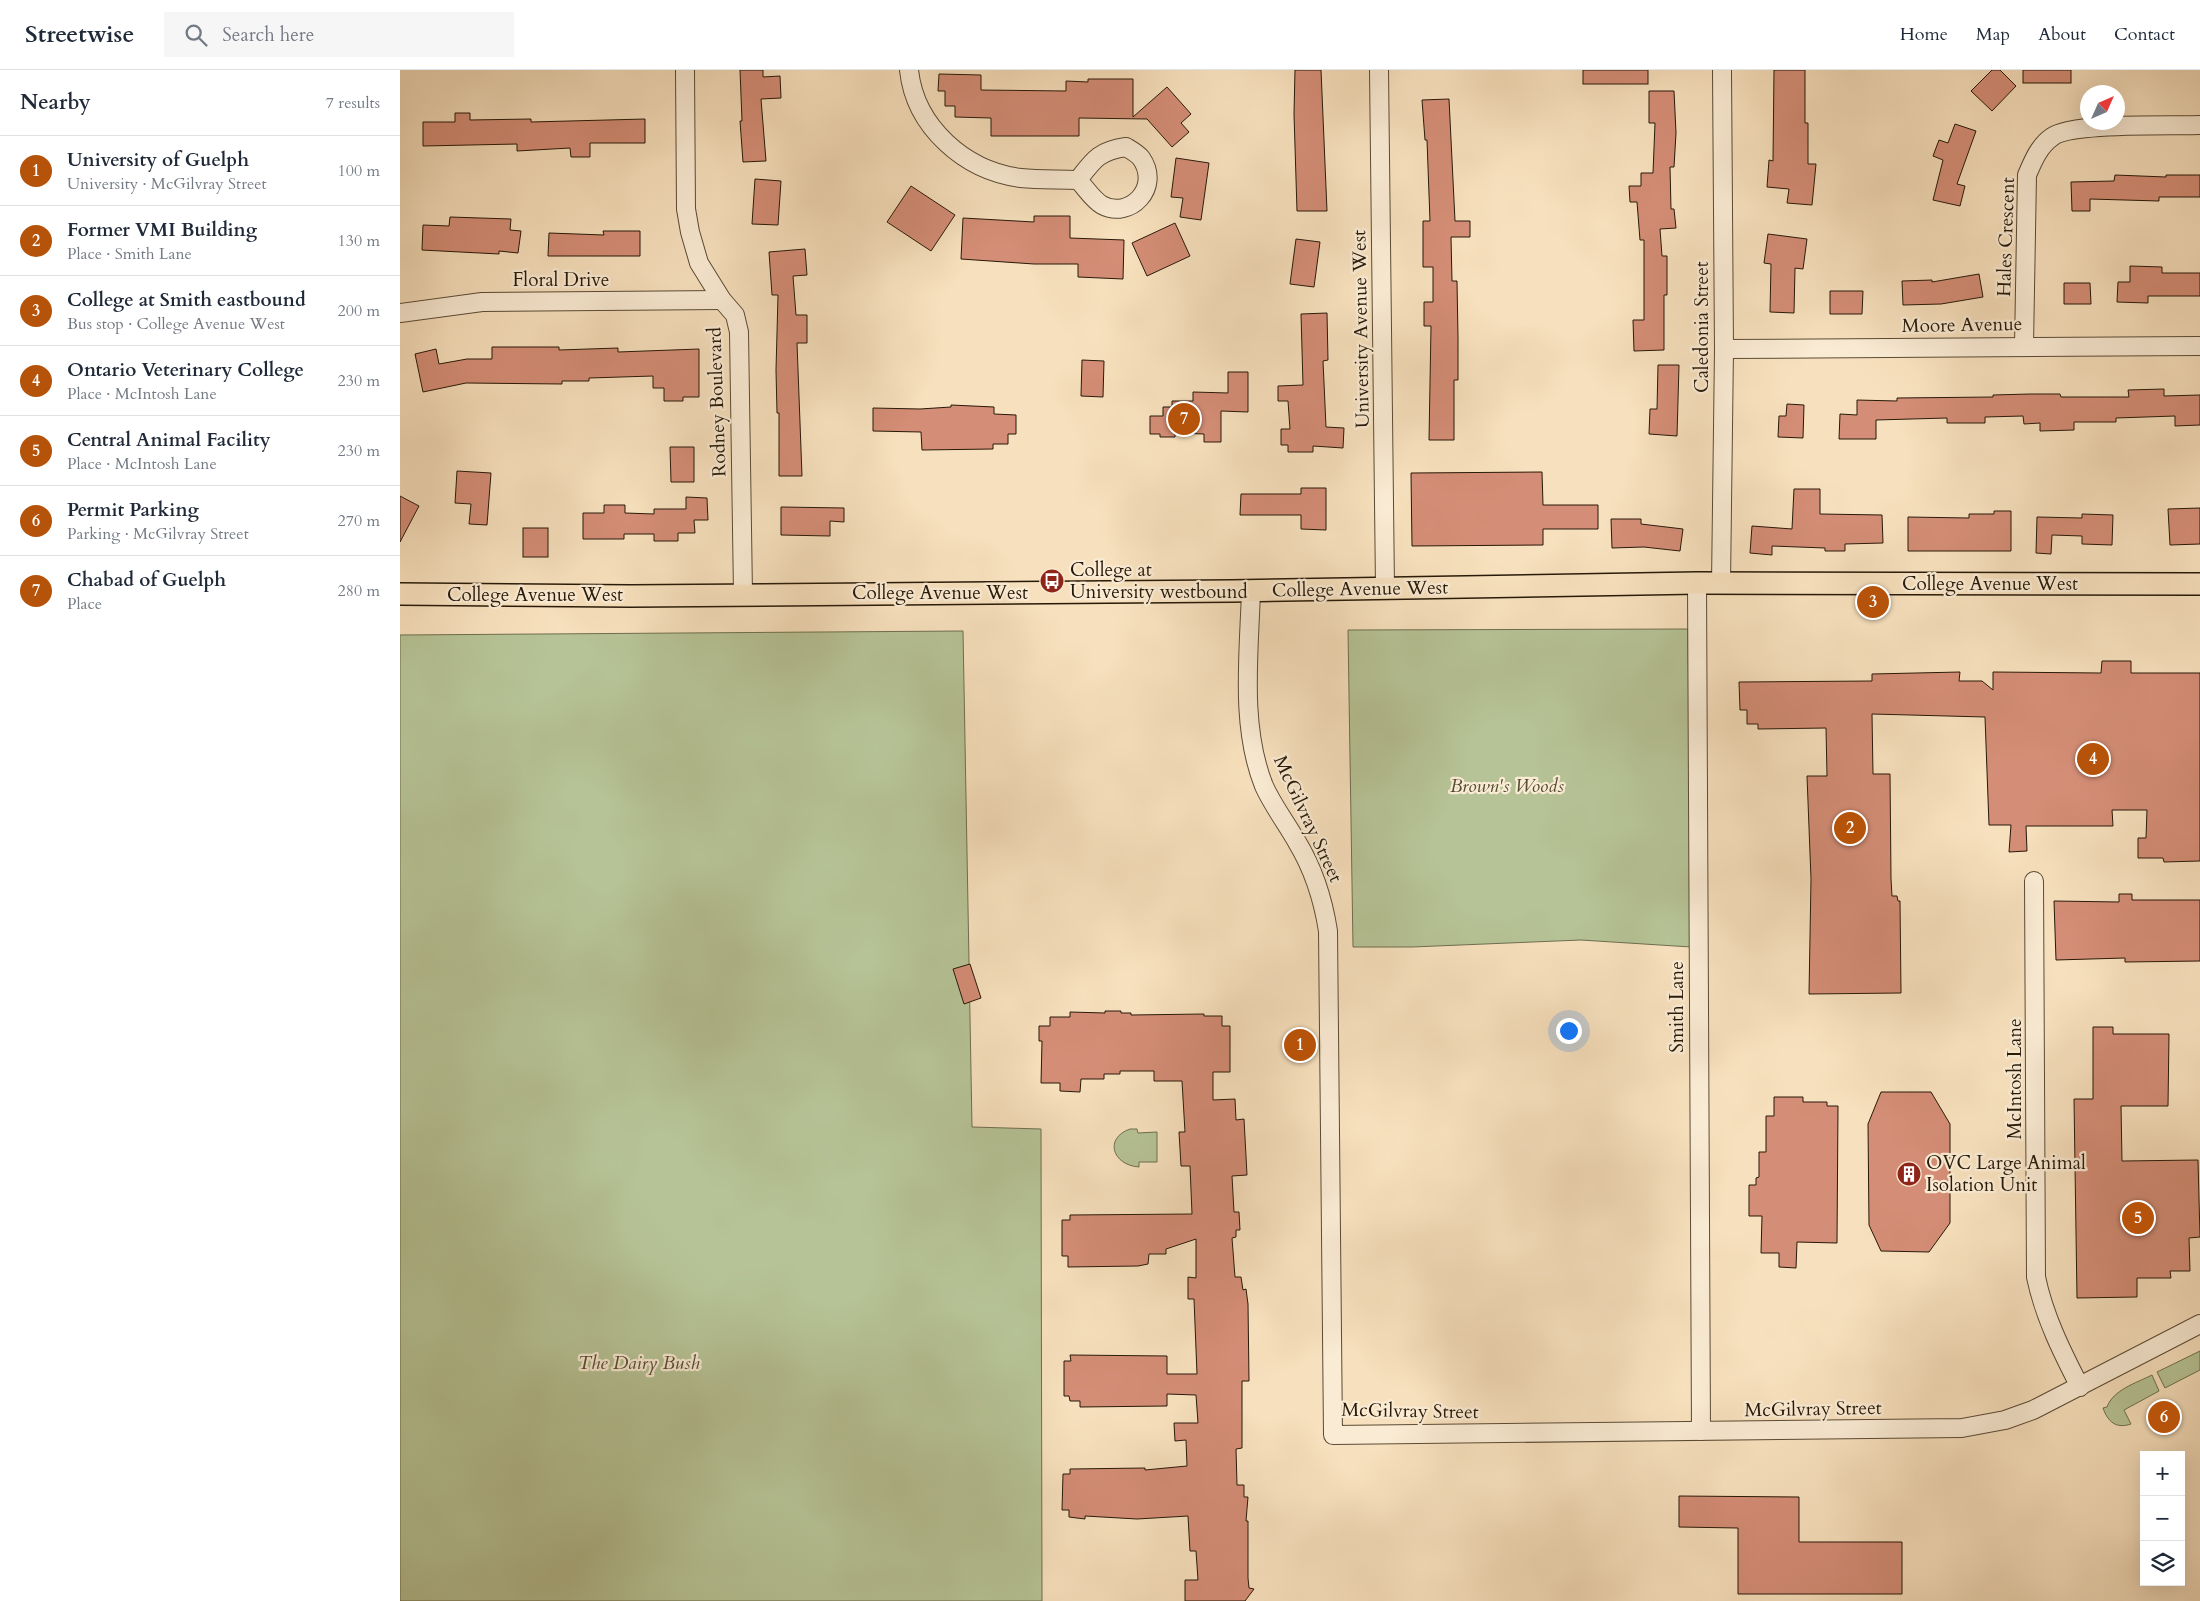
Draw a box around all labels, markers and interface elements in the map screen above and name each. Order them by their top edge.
search box [164,12,514,57]
text: Streetwise [25,18,134,51]
icon: search [182,21,210,49]
text: Search here [222,22,314,48]
text: Home [1900,22,1948,47]
text: Map [1976,22,2010,47]
text: About [2038,22,2086,47]
text: Contact [2114,22,2175,47]
north arrow [2080,85,2125,130]
text: Nearby [20,88,91,117]
text: 7 results [326,92,380,114]
text: University of Guelph [67,147,249,173]
text: 1 [32,160,40,182]
text: 100 m [338,160,380,182]
text: University · McGilvray Street [67,173,267,195]
street label: Hales Crescent [1991,177,2021,297]
text: Former VMI Building [67,217,257,243]
text: 2 [32,230,40,252]
text: 130 m [338,230,380,252]
street label: University Avenue West [1346,230,1376,428]
text: Place · Smith Lane [67,243,192,265]
street label: Caledonia Street [1689,261,1715,393]
street label: Floral Drive [513,267,609,293]
text: College at Smith eastbound [67,287,306,313]
text: 3 [32,300,40,322]
text: 200 m [338,300,380,322]
street label: Moore Avenue [1901,311,2023,339]
text: Bus stop · College Avenue West [67,313,285,335]
street label: Rodney Boulevard [701,327,733,477]
text: Ontario Veterinary College [67,357,304,383]
text: 4 [32,370,40,392]
text: 230 m [338,370,380,392]
text: Place · McIntosh Lane [67,383,217,405]
pin: 7 [1168,400,1200,438]
text: Central Animal Facility [67,427,271,453]
text: 5 [32,440,40,462]
text: 230 m [338,440,380,462]
text: Place · McIntosh Lane [67,453,217,475]
text: Permit Parking [67,497,199,523]
text: 6 [32,510,40,532]
text: 270 m [338,510,380,532]
text: Parking · McGilvray Street [67,523,249,545]
place label: College at University westbound [1070,557,1248,605]
text: Chabad of Guelph [67,567,226,593]
bus stop icon: College at University westbound [1039,568,1065,594]
street label: College Avenue West [1902,571,2078,597]
street label: College Avenue West [1272,574,1448,604]
text: 7 [32,580,40,602]
text: 280 m [338,580,380,602]
street label: College Avenue West [852,580,1028,606]
street label: College Avenue West [447,582,623,608]
pin: 3 [1857,583,1889,621]
text: Place [67,593,102,615]
pin: 4 [2077,740,2109,778]
street label: McGilvray Street [1267,751,1349,887]
park label: Brown's Woods [1450,773,1564,799]
pin: 2 [1834,809,1866,847]
street label: Smith Lane [1664,961,1690,1053]
your location [1556,1018,1582,1044]
street label: McIntosh Lane [2002,1018,2028,1140]
pin: 1 [1284,1026,1316,1064]
place label: OVC Large Animal Isolation Unit [1926,1150,2086,1198]
building icon: OVC Large Animal Isolation Unit [1896,1161,1922,1187]
pin: 5 [2122,1199,2154,1237]
park label: The Dairy Bush [578,1350,700,1376]
street label: McGilvray Street [1744,1395,1882,1423]
street label: McGilvray Street [1341,1397,1479,1425]
pin: 6 [2148,1398,2180,1436]
map controls [2140,1451,2185,1586]
button: + [2140,1451,2185,1496]
button: − [2140,1496,2185,1541]
button: layers [2140,1541,2185,1586]

